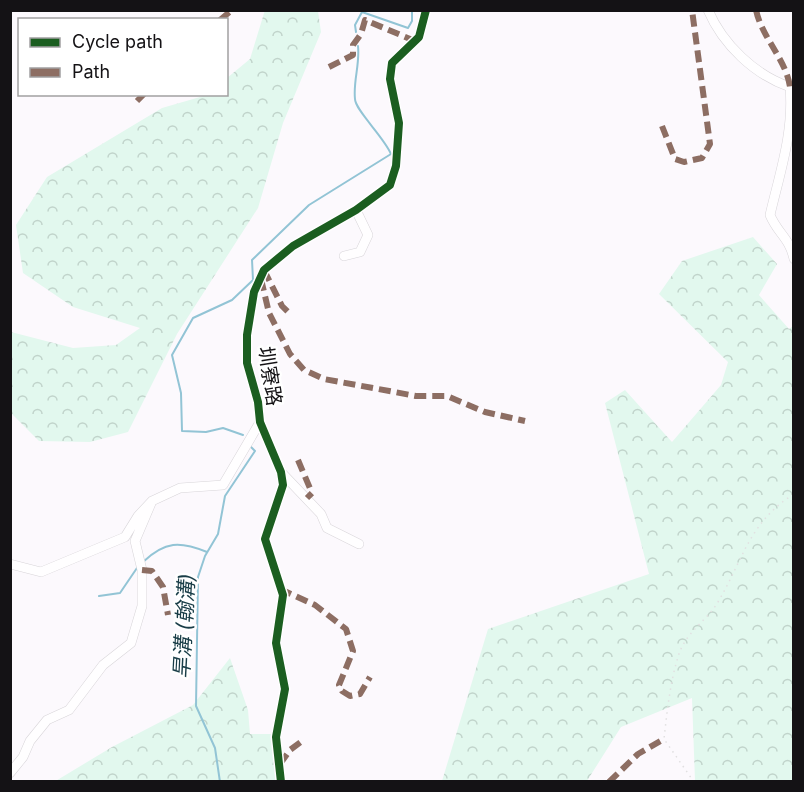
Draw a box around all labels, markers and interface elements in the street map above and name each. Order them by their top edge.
legend [18,18,228,96]
text: Cycle path [72,31,163,52]
text: Path [72,61,110,82]
street label: 圳寮路 [253,344,287,408]
water label: 旱溝 (翰溝) [169,573,199,679]

